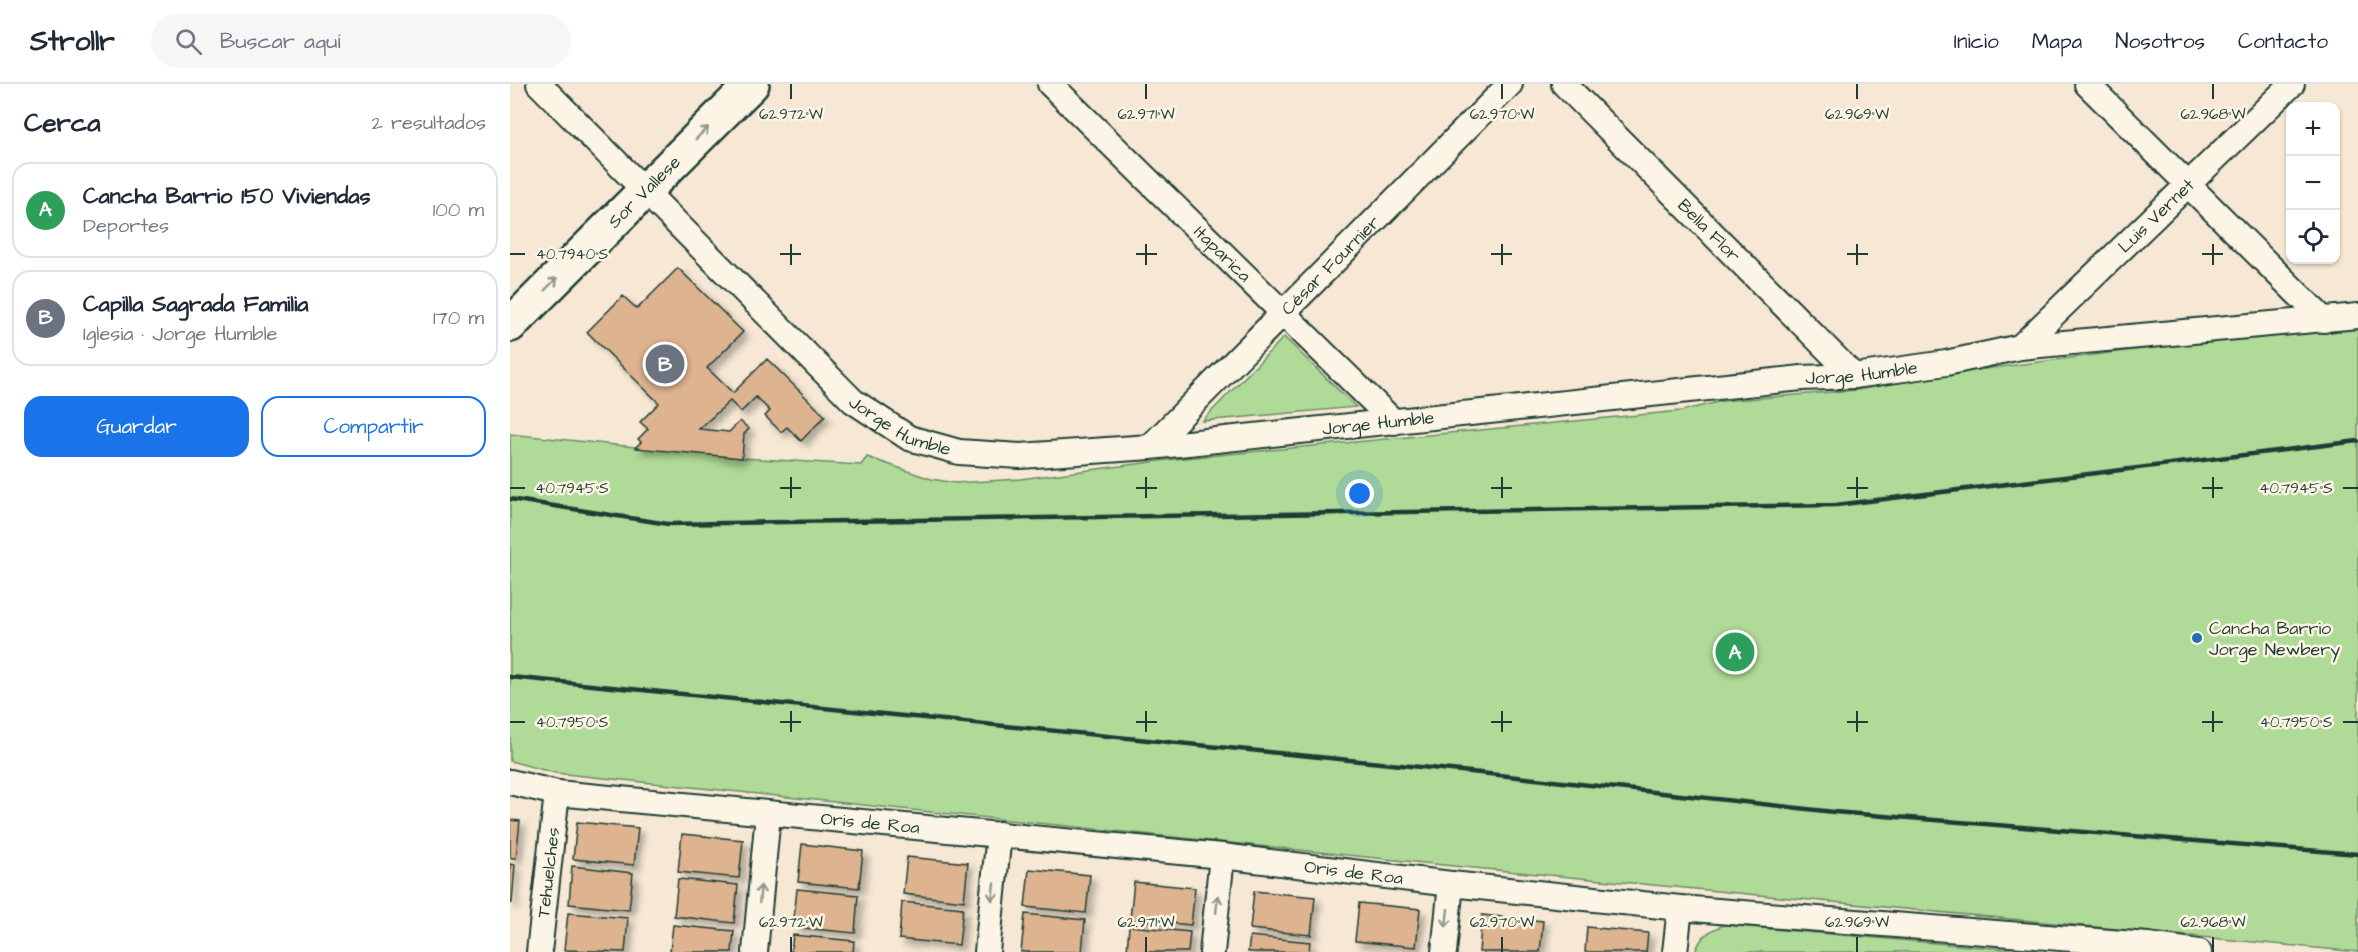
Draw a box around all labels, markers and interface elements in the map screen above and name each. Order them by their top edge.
search box [151,14,571,68]
text: Strollr [30,22,115,61]
icon: search [172,25,205,58]
text: Buscar aquí [220,26,341,57]
text: Inicio [1954,27,1999,56]
text: Mapa [2032,27,2082,56]
text: Nosotros [2115,27,2205,56]
text: Contacto [2238,27,2328,56]
map controls [2286,102,2340,264]
button: + [2286,102,2340,156]
text: 62.972°W [759,104,823,125]
text: 62.971°W [1117,104,1175,125]
text: 62.970°W [1470,104,1534,125]
text: 62.969°W [1825,104,1889,125]
text: 62.968°W [2180,104,2246,125]
text: Cerca [24,105,101,141]
text: 2 resultados [372,109,486,137]
one-way arrow [694,126,709,141]
street label: Sor Vallese [602,150,686,234]
button: − [2286,156,2340,210]
street label: Luis Vernet [2112,173,2201,259]
text: Cancha Barrio 150 Viviendas [83,181,371,212]
street label: Bella Flor [1672,193,1746,268]
text: A [39,196,52,224]
text: 100 m [433,196,484,224]
street label: César Fournier [1276,210,1386,321]
button: locate [2286,210,2340,264]
text: Deportes [83,212,169,240]
street label: Itaparica [1188,220,1257,288]
text: 40.7940°S [536,244,608,265]
one-way arrow [544,276,559,291]
text: Capilla Sagrada Familia [83,289,308,320]
text: B [38,304,53,332]
text: 170 m [433,304,484,332]
text: Iglesia · Jorge Humble [83,320,277,348]
pin: B [646,342,684,386]
street label: Jorge Humble [1805,355,1919,391]
street label: Jorge Humble [844,390,954,462]
button: Guardar [24,396,249,457]
button: Compartir [261,396,486,457]
street label: Jorge Humble [1321,405,1436,442]
text: 40.7945°S [535,478,609,499]
text: 40.7945°S [2259,478,2333,499]
your location [1345,479,1374,508]
place label: Cancha Barrio Jorge Newbery [2209,616,2340,663]
pin: A [1716,630,1754,674]
marker: Cancha Barrio Jorge Newbery [2190,631,2204,645]
text: 40.7950°S [536,712,609,733]
text: 40.7950°S [2260,712,2333,733]
street label: Oris de Roa [820,806,921,840]
street label: Tehuelches [531,826,566,919]
street label: Oris de Roa [1303,854,1405,891]
one-way arrow [987,882,998,902]
one-way arrow [755,884,766,904]
one-way arrow [1212,894,1223,914]
one-way arrow [1441,907,1452,927]
text: 62.972°W [759,912,823,933]
text: 62.971°W [1117,912,1175,933]
text: 62.970°W [1470,912,1534,933]
text: 62.969°W [1825,912,1889,933]
text: 62.968°W [2180,912,2246,933]

